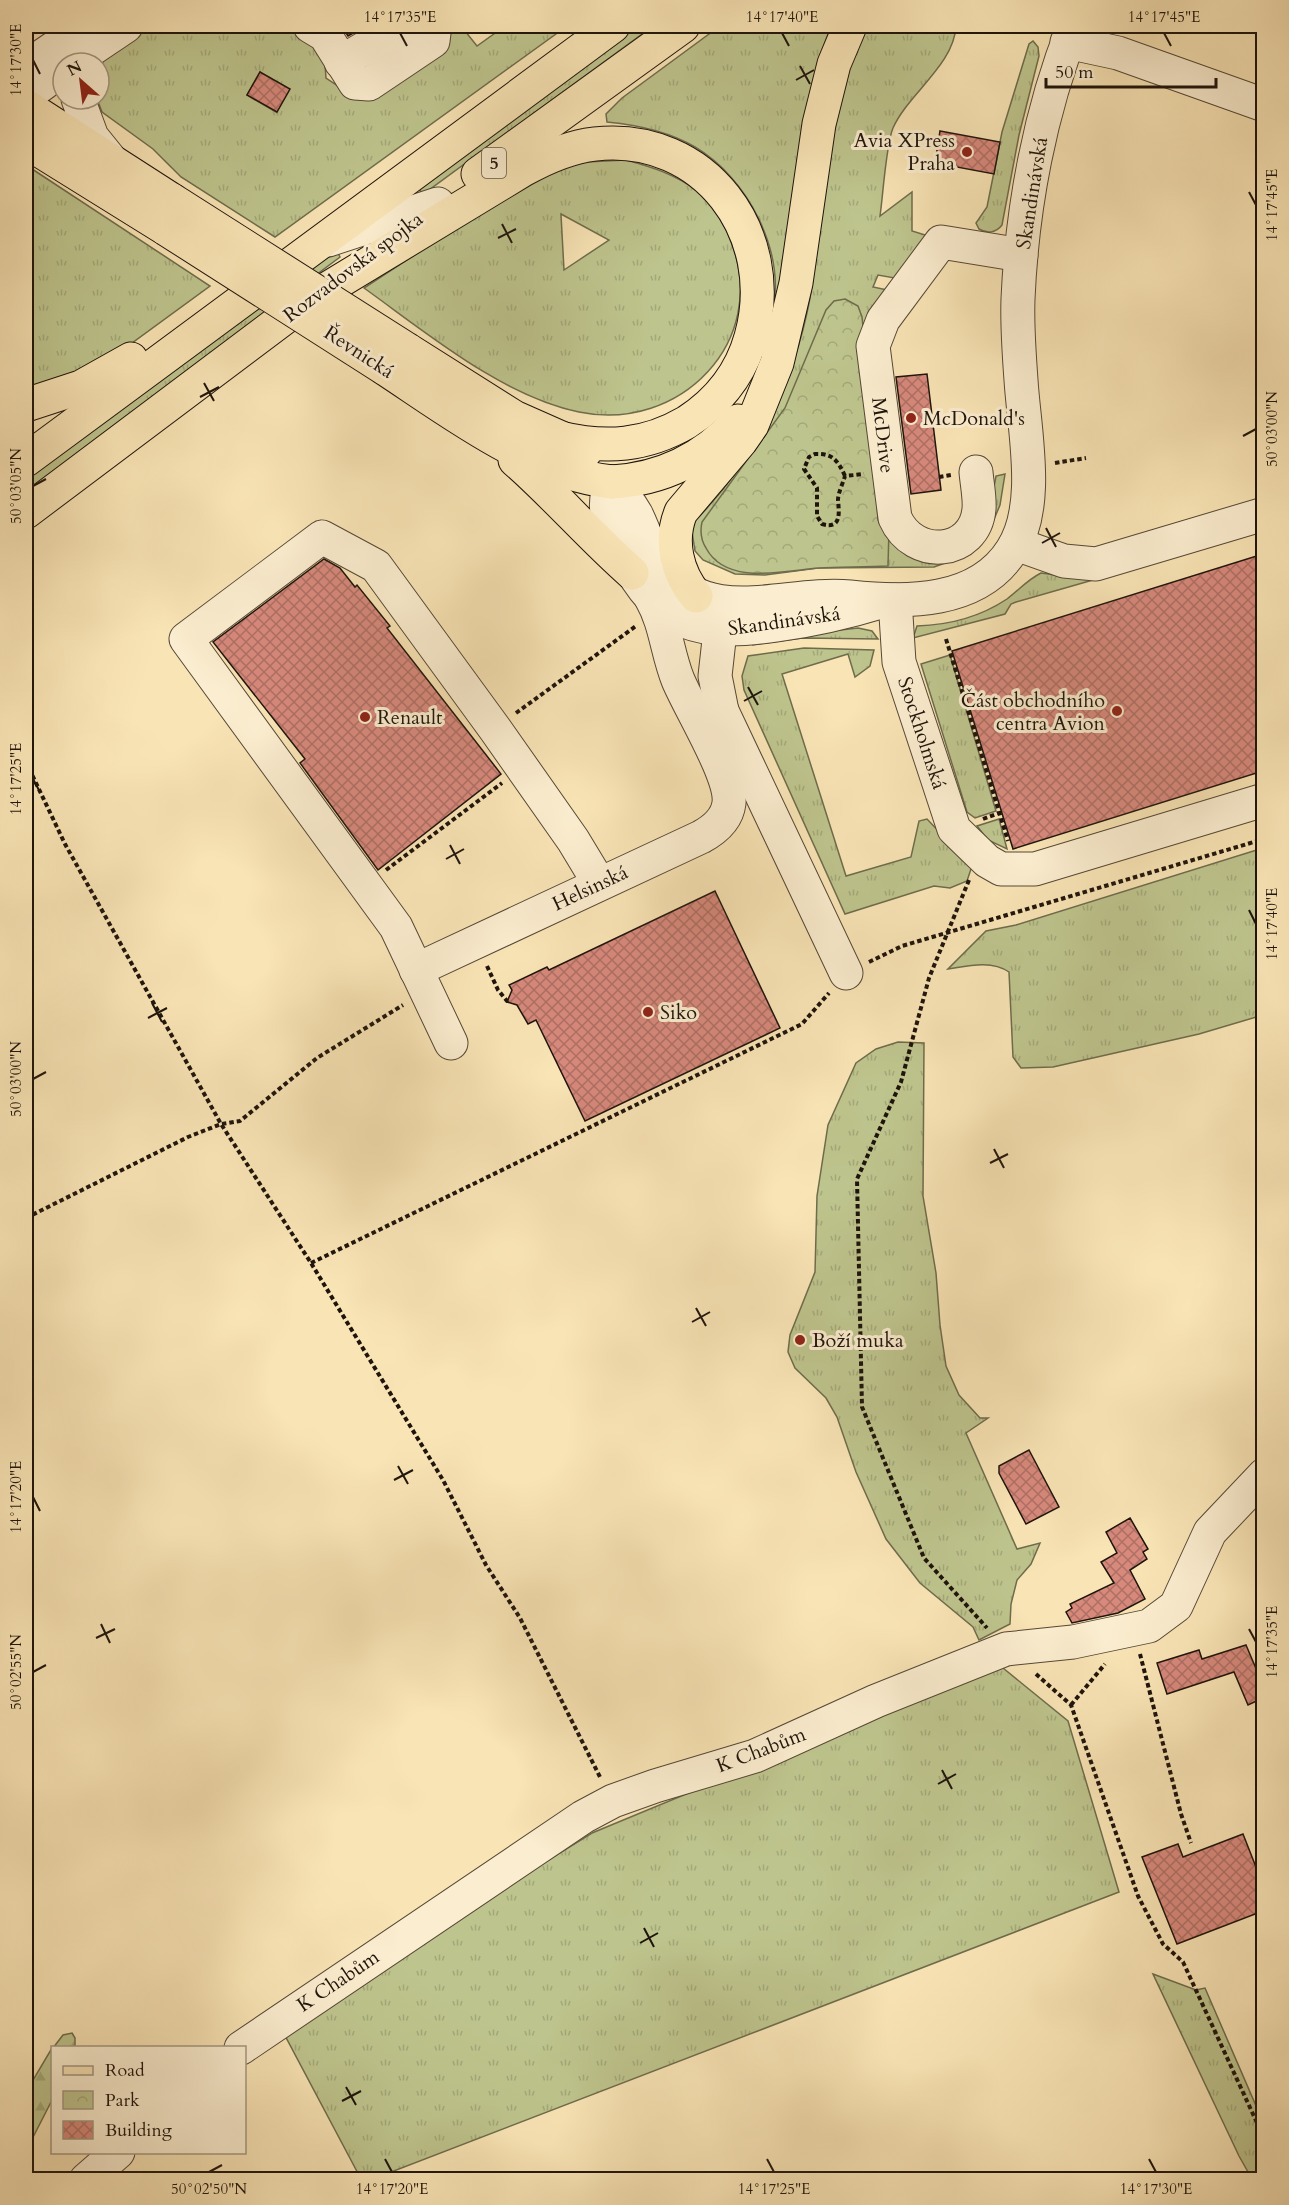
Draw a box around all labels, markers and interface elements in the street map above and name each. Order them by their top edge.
text: 14°17'35"E [364,7,436,27]
text: 14°17'40"E [746,7,818,27]
text: 14°17'45"E [1128,7,1200,27]
text: 14°17'30"E [6,24,26,96]
north arrow [51,51,111,111]
scale bar [1046,51,1216,89]
text: N [63,56,86,82]
text: 50 m [1055,60,1094,85]
place label: Avia XPress Praha [854,127,955,177]
street label: Skandinávská [1010,135,1054,251]
marker: Avia XPress Praha [960,145,974,159]
road number: 5 [482,148,506,178]
text: 14°17'45"E [1262,169,1282,241]
street label: Rozvadovská spojka [278,205,429,328]
street label: Řevnická [319,319,400,385]
text: 50°03'00"N [1262,391,1282,467]
street label: McDrive [865,395,901,475]
place label: McDonald's [923,405,1025,432]
marker: McDonald's [904,411,918,425]
text: 50°03'05"N [6,448,26,524]
street label: Skandinávská [726,600,842,642]
street label: Stockholmská [891,673,953,793]
place label: Část obchodního centra Avion [961,687,1106,737]
place label: Renault [377,704,443,731]
marker: Část obchodního centra Avion [1110,704,1124,718]
marker: Renault [358,710,372,724]
text: 14°17'25"E [6,743,26,815]
street label: Helsinská [548,859,633,917]
text: 14°17'40"E [1262,888,1282,960]
place label: Siko [660,999,697,1026]
marker: Siko [641,1005,655,1019]
text: 50°03'00"N [6,1041,26,1117]
place label: Boží muka [812,1327,904,1354]
marker: Boží muka [793,1333,807,1347]
text: 14°17'20"E [6,1461,26,1533]
text: 14°17'35"E [1262,1606,1282,1678]
text: 50°02'55"N [6,1634,26,1710]
street label: K Chabům [712,1721,810,1779]
street label: K Chabům [292,1944,384,2018]
legend [51,2046,246,2154]
text: Road [105,2058,145,2083]
text: Park [105,2088,140,2113]
text: Building [105,2118,173,2143]
text: 50°02'50"N [171,2179,247,2199]
text: 14°17'20"E [356,2179,428,2199]
text: 14°17'25"E [738,2179,810,2199]
text: 14°17'30"E [1120,2179,1192,2199]

